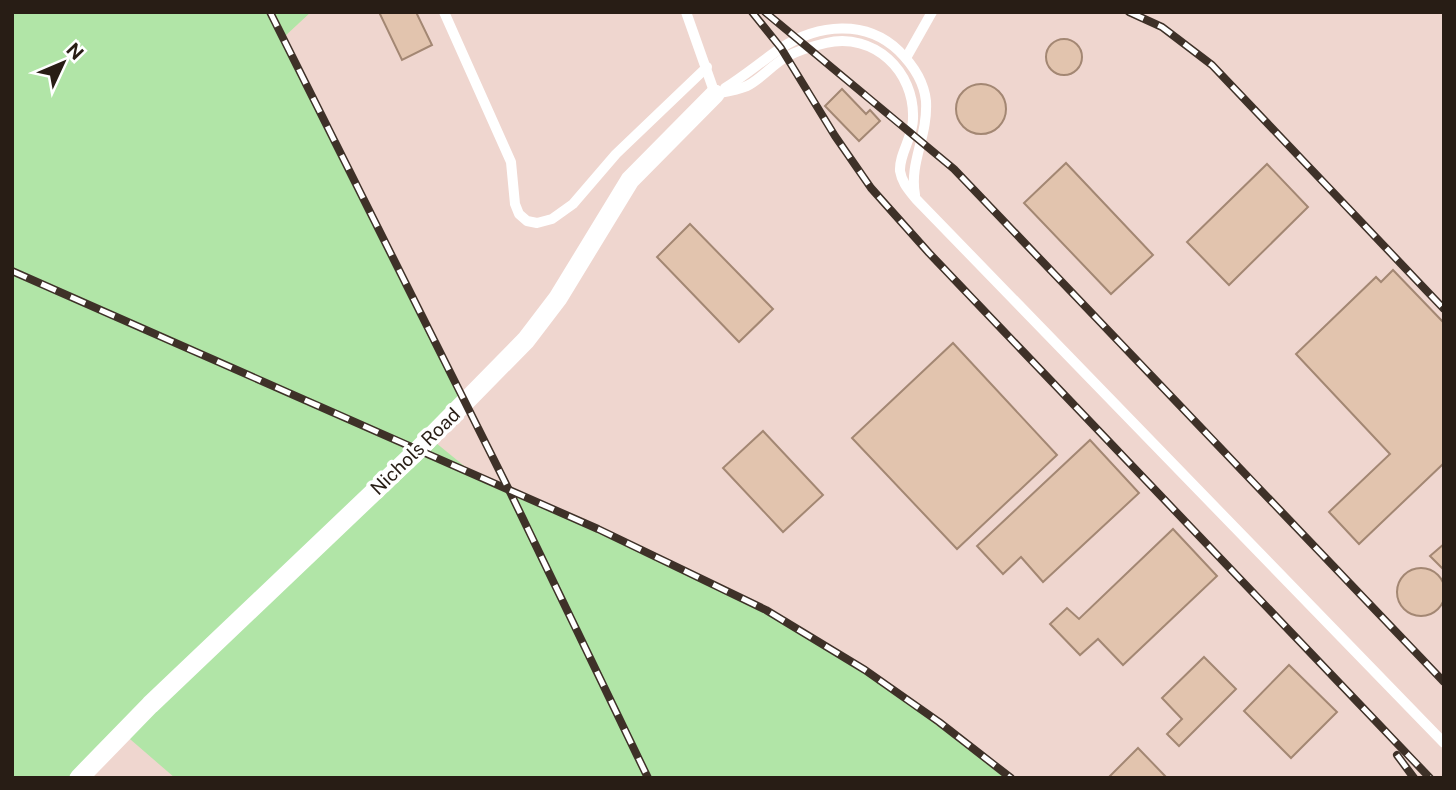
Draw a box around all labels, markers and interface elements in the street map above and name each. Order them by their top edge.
north arrow [28,28,98,98]
text: N [62,38,88,64]
street label: Nichols Road [366,403,464,499]

